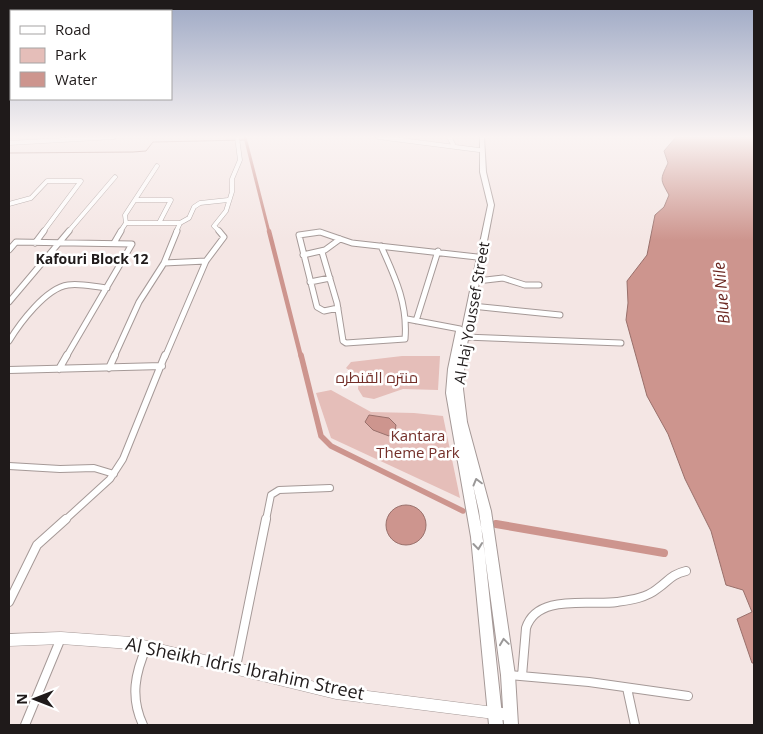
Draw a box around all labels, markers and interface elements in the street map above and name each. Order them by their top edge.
legend [10,10,172,100]
text: Road [55,19,91,39]
text: Park [55,44,86,64]
text: Water [55,69,97,89]
street label: Al Haj Youssef Street [449,240,493,386]
district label: Kafouri Block 12 [35,249,149,268]
water label: Blue Nile [707,261,735,325]
park label: منتره القنطره [336,367,418,387]
park label: Kantara Theme Park [376,425,460,462]
one-way arrow [473,478,483,486]
one-way arrow [472,542,483,550]
street label: Al Sheikh Idris Ibrahim Street [124,631,367,705]
one-way arrow [499,638,509,646]
north arrow [10,674,60,724]
text: N [12,693,31,705]

